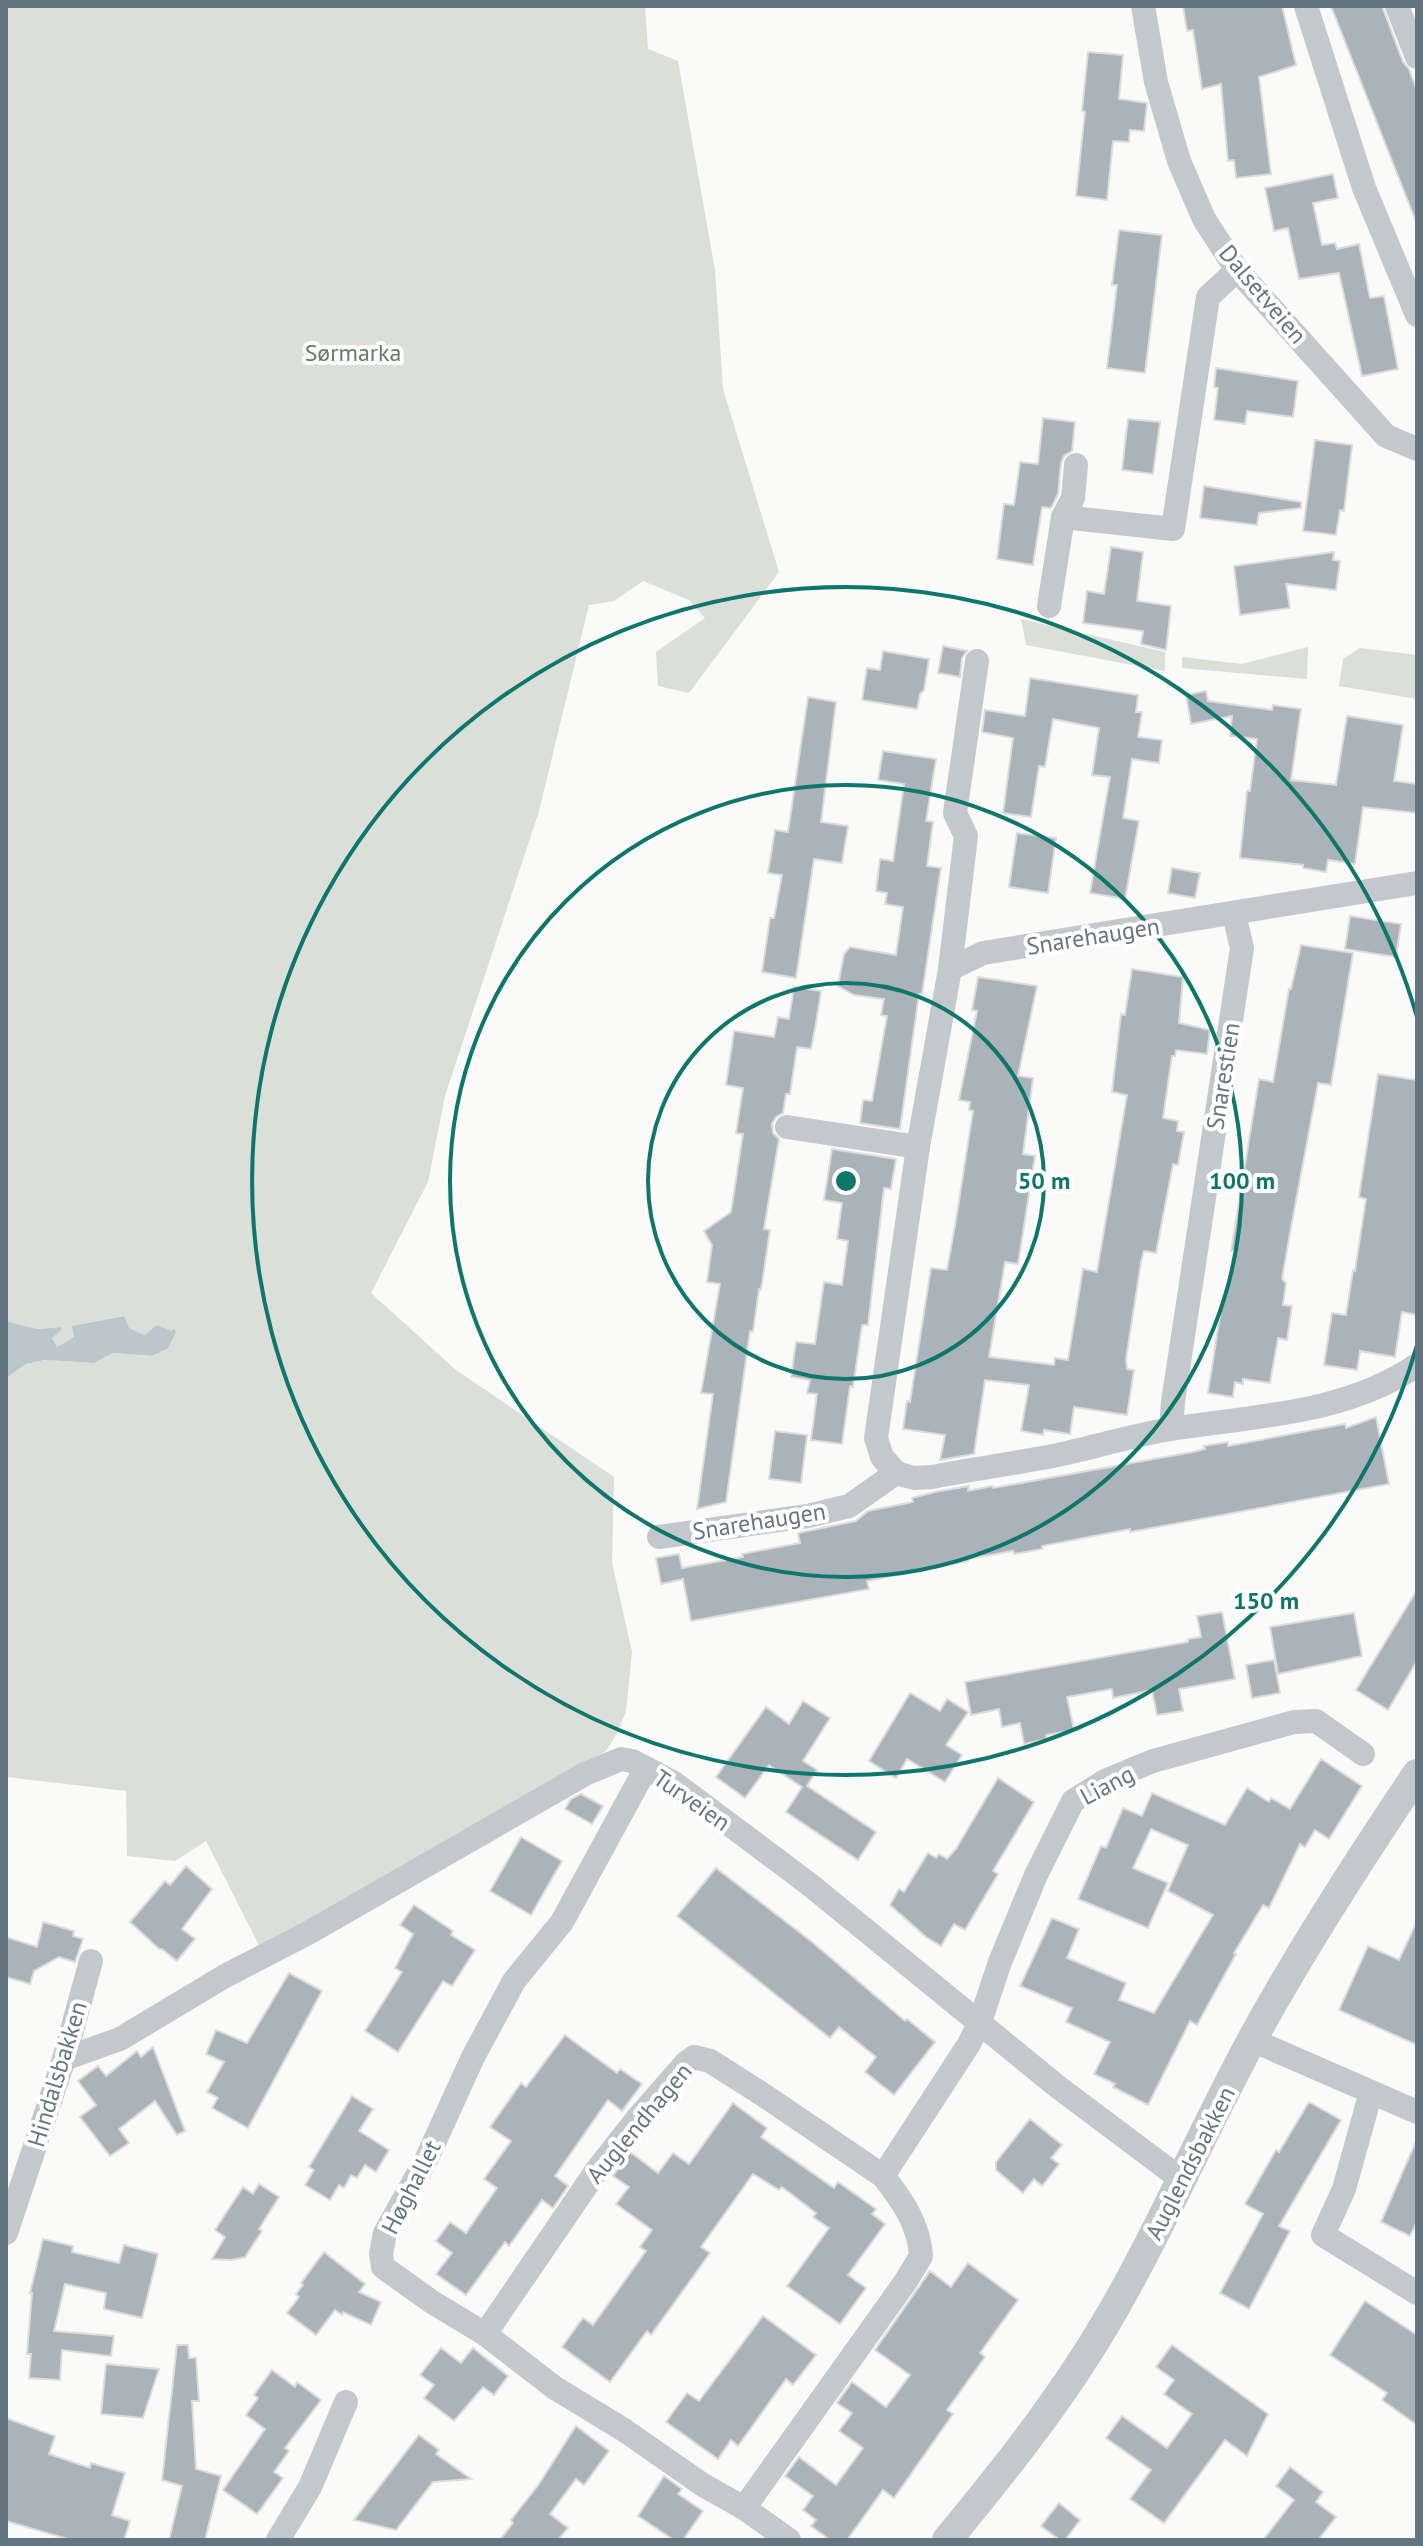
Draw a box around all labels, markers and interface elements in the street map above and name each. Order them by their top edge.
street label: Dalsetveien [1212,238,1314,350]
park label: Sørmarka [305,337,401,368]
street label: Snarehaugen [1024,910,1162,962]
street label: Snarestien [1199,1020,1247,1132]
text: 50 m [1018,1165,1070,1196]
text: 100 m [1209,1165,1275,1196]
centre of rings [832,1167,860,1195]
street label: Snarehaugen [690,1495,828,1547]
text: 150 m [1233,1585,1299,1616]
street label: Liang [1075,1758,1139,1812]
street label: Turveien [647,1762,737,1838]
street label: Hindalsbakken [20,1997,94,2151]
street label: Auglendhagen [579,2056,699,2190]
street label: Auglendsbakken [1138,2081,1242,2245]
street label: Høghallet [374,2135,448,2239]

